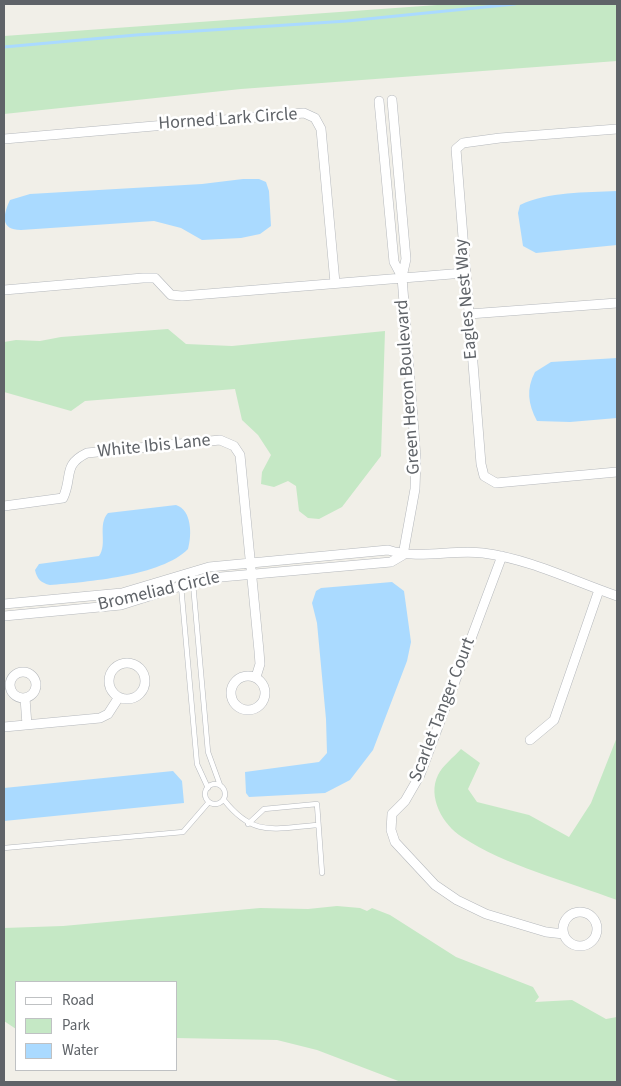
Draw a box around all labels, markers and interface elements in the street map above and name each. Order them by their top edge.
street label: Horned Lark Circle [158,104,298,136]
street label: Eagles Nest Way [451,238,483,360]
street label: Green Heron Boulevard [392,299,426,475]
street label: White Ibis Lane [96,430,212,464]
street label: Bromeliad Circle [96,567,222,617]
street label: Scarlet Tanger Court [406,635,480,785]
legend [15,981,178,1071]
text: Road [62,990,94,1011]
text: Park [62,1015,90,1036]
text: Water [62,1040,98,1061]

